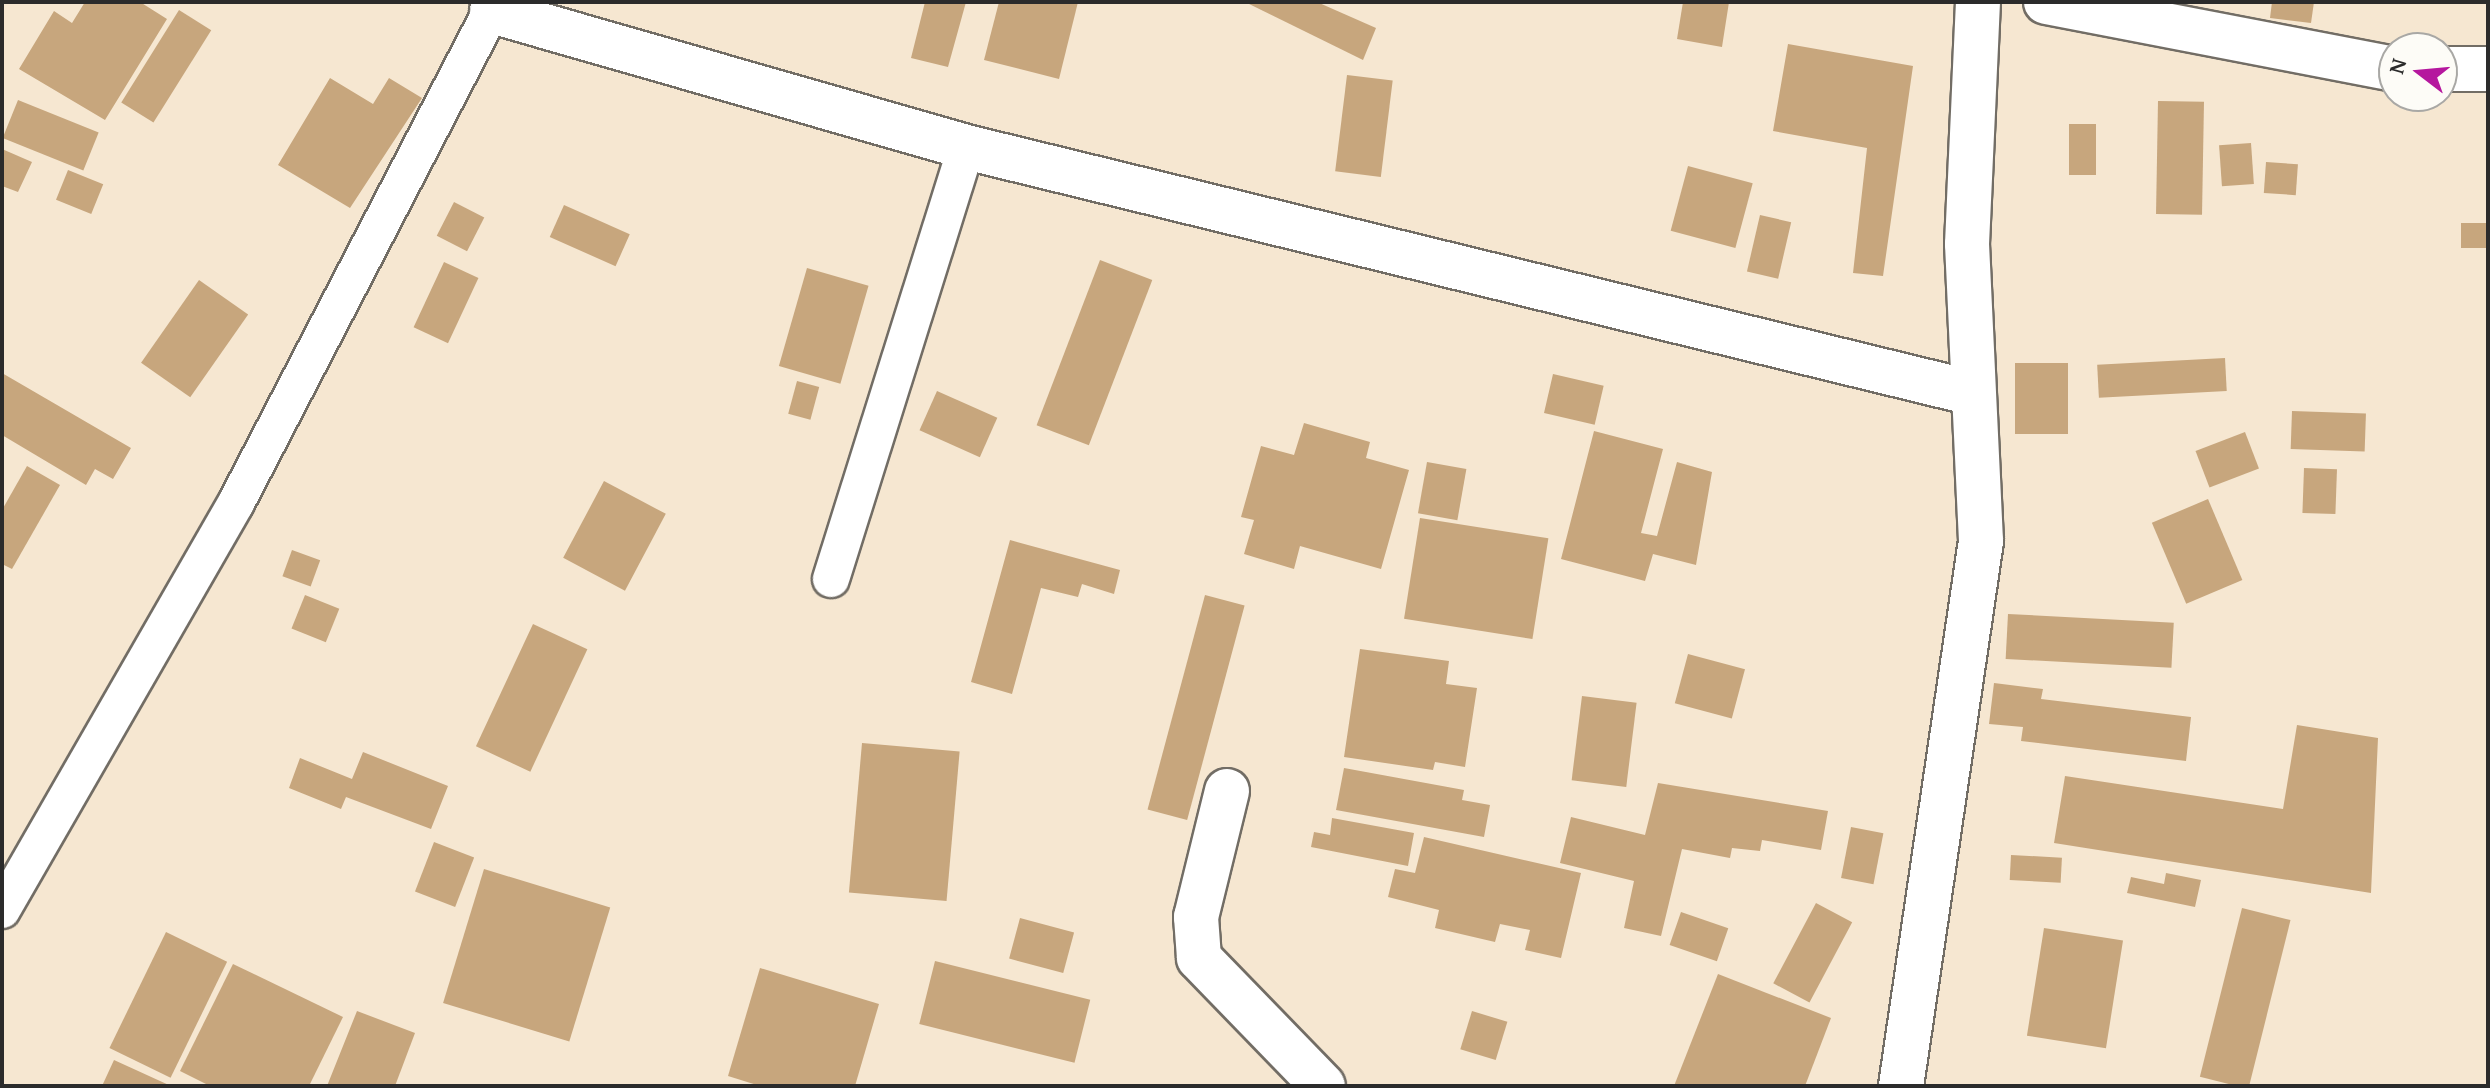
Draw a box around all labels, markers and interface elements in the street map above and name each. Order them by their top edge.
north arrow [2378,32,2458,112]
text: N [2379,54,2414,77]

